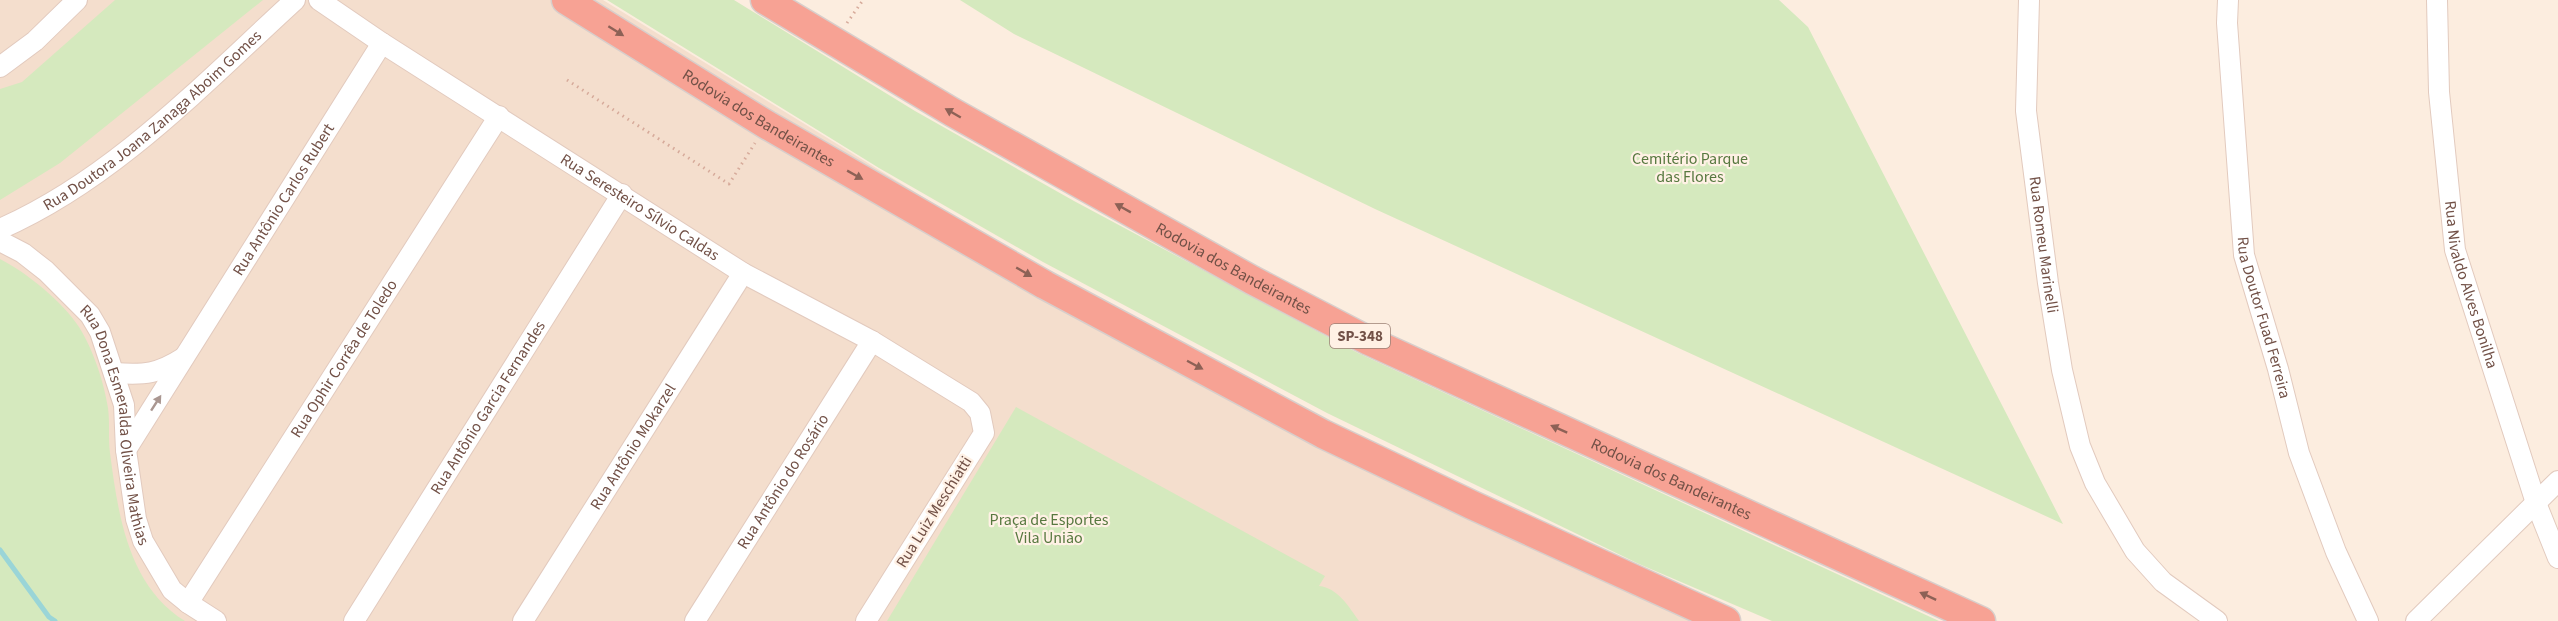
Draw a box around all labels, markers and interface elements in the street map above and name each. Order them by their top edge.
street label: Rua Doutora Joana Zanaga Aboim Gomes [39,25,267,216]
one-way arrow [608,25,624,36]
street label: Rodovia dos Bandeirantes [678,64,839,173]
one-way arrow [945,107,961,118]
street label: Rua Antônio Carlos Rubert [227,119,340,280]
street label: Rua Seresteiro Sílvio Caldas [556,148,724,266]
park label: Cemitério Parque das Flores [1632,148,1748,188]
one-way arrow [847,170,864,180]
street label: Rua Romeu Marinelli [2023,175,2064,315]
street label: Rua Nivaldo Alves Bonilha [2439,200,2503,371]
one-way arrow [1114,203,1131,213]
street label: Rodovia dos Bandeirantes [1152,217,1315,320]
street label: Rua Doutor Fuad Ferreira [2232,236,2296,401]
one-way arrow [1016,267,1032,278]
street label: Rua Ophir Corrêa de Toledo [285,275,403,442]
street label: Rua Dona Esmeralda Oliveira Mathias [75,300,154,550]
street label: Rua Antônio Garcia Fernandes [425,316,551,499]
road number: SP-348 [1330,324,1390,348]
one-way arrow [1187,360,1204,370]
street label: Rua Antônio Mokarzel [585,380,681,514]
one-way arrow [150,395,161,411]
street label: Rua Antônio do Rosário [732,410,834,554]
one-way arrow [1551,424,1568,433]
street label: Rodovia dos Bandeirantes [1587,433,1755,526]
street label: Rua Luiz Meschiatti [891,452,977,572]
park label: Praça de Esportes Vila União [990,509,1109,549]
one-way arrow [1920,592,1937,601]

